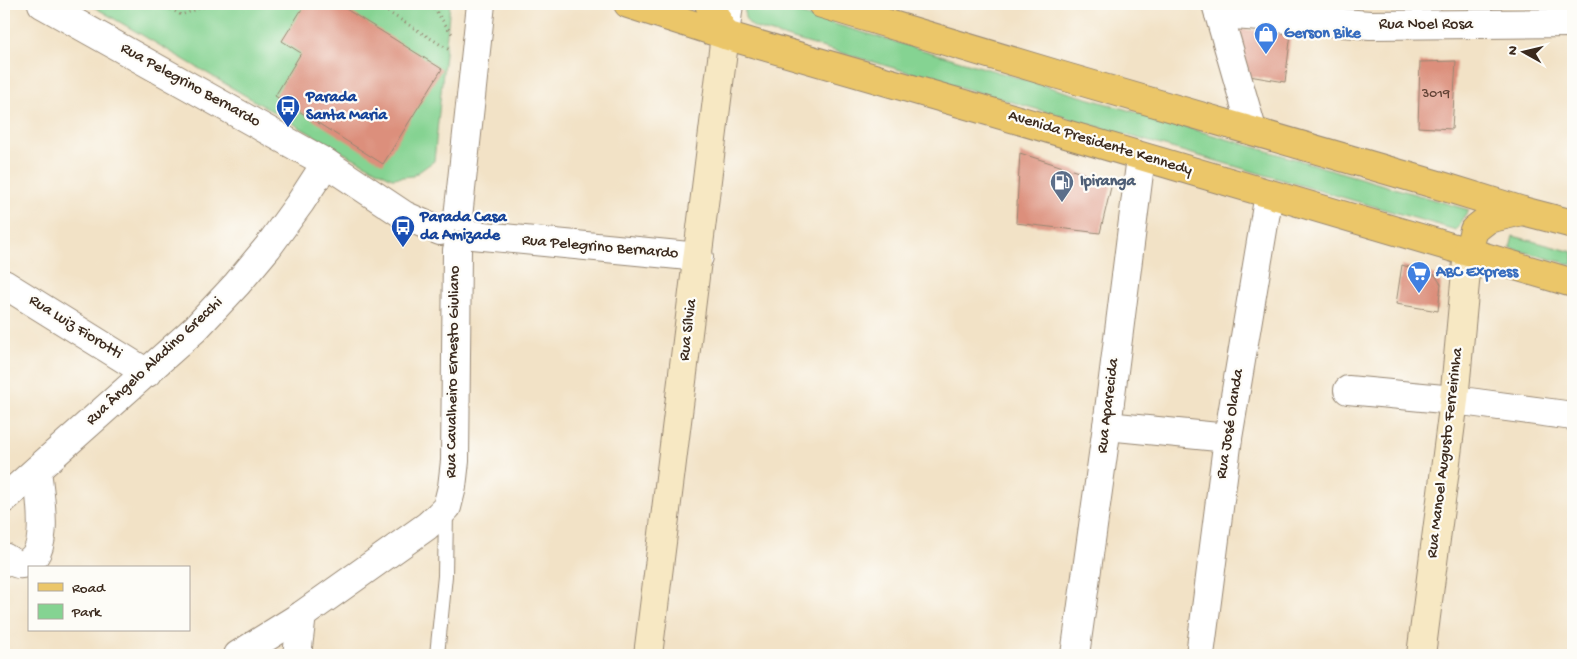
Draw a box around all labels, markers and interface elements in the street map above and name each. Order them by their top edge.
street label: Rua Noel Rosa [1379,16,1474,35]
shop icon: Gerson Bike [1253,21,1279,55]
place label: Gerson Bike [1284,25,1361,44]
north arrow [1500,28,1550,78]
street label: Rua Pelegrino Bernardo [117,40,263,132]
text: N [1505,45,1523,56]
house number: 3019 [1421,86,1450,103]
place label: Parada Santa Maria [305,89,388,126]
bus stop icon: Parada Santa Maria [275,94,301,128]
street label: Avenida Presidente Kennedy [1006,107,1194,181]
fuel station icon: Ipiranga [1049,169,1075,203]
place label: Ipiranga [1080,173,1136,192]
place label: Parada Casa da Amizade [419,209,508,246]
bus stop icon: Parada Casa da Amizade [390,214,416,248]
street label: Rua Pelegrino Bernardo [521,232,679,264]
supermarket icon: ABC Express [1406,260,1432,294]
place label: ABC Express [1435,264,1519,283]
street label: Rua Cavalheiro Ernesto Giuliano [443,266,465,478]
street label: Rua Luiz Fiorotti [25,292,125,364]
street label: Rua Ângelo Aladino Grecchi [81,292,227,430]
street label: Rua Sílvia [676,297,702,362]
street label: Rua Manoel Augusto Ferreirinha [1424,346,1468,559]
street label: Rua Aparecida [1094,356,1124,455]
street label: Rua José Olanda [1213,367,1249,480]
legend [28,566,190,632]
text: Road [72,580,106,598]
text: Park [71,604,102,622]

